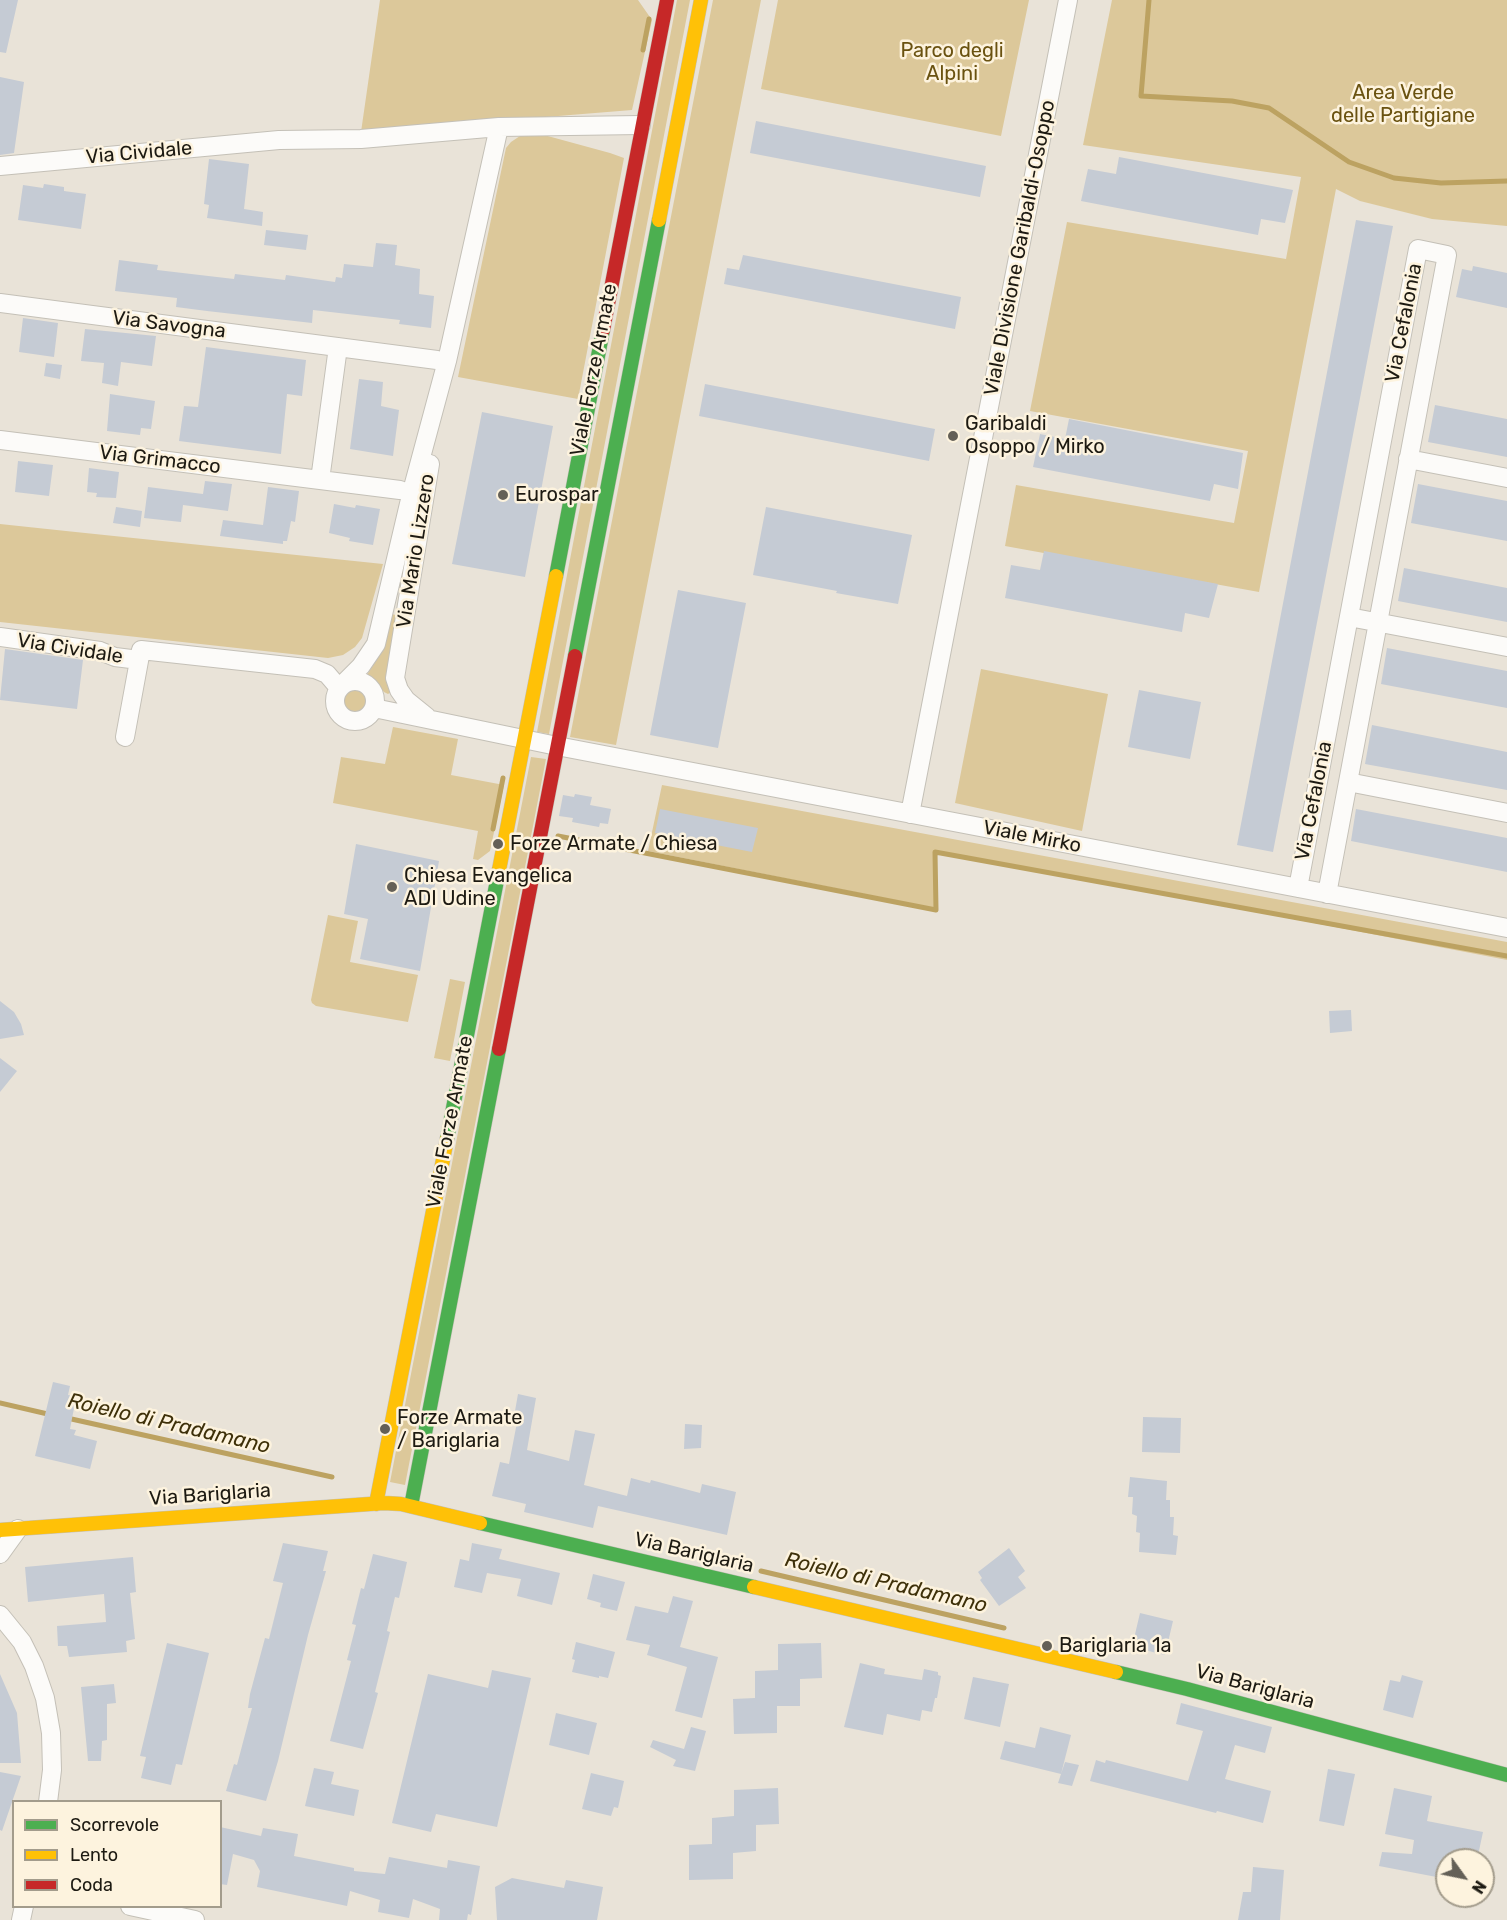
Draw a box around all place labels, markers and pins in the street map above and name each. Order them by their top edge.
place label: Garibaldi Osoppo / Mirko [965,412,1105,459]
marker: Garibaldi Osoppo / Mirko [946,429,960,443]
place label: Eurospar [515,483,599,507]
marker: Eurospar [496,488,510,502]
place label: Forze Armate / Chiesa [510,832,718,856]
marker: Forze Armate / Chiesa [491,837,505,851]
place label: Chiesa Evangelica ADI Udine [404,864,572,911]
marker: Chiesa Evangelica ADI Udine [385,880,399,894]
place label: Forze Armate / Bariglaria [397,1406,522,1453]
marker: Forze Armate / Bariglaria [378,1422,392,1436]
place label: Bariglaria 1a [1059,1634,1172,1658]
marker: Bariglaria 1a [1040,1639,1054,1653]

